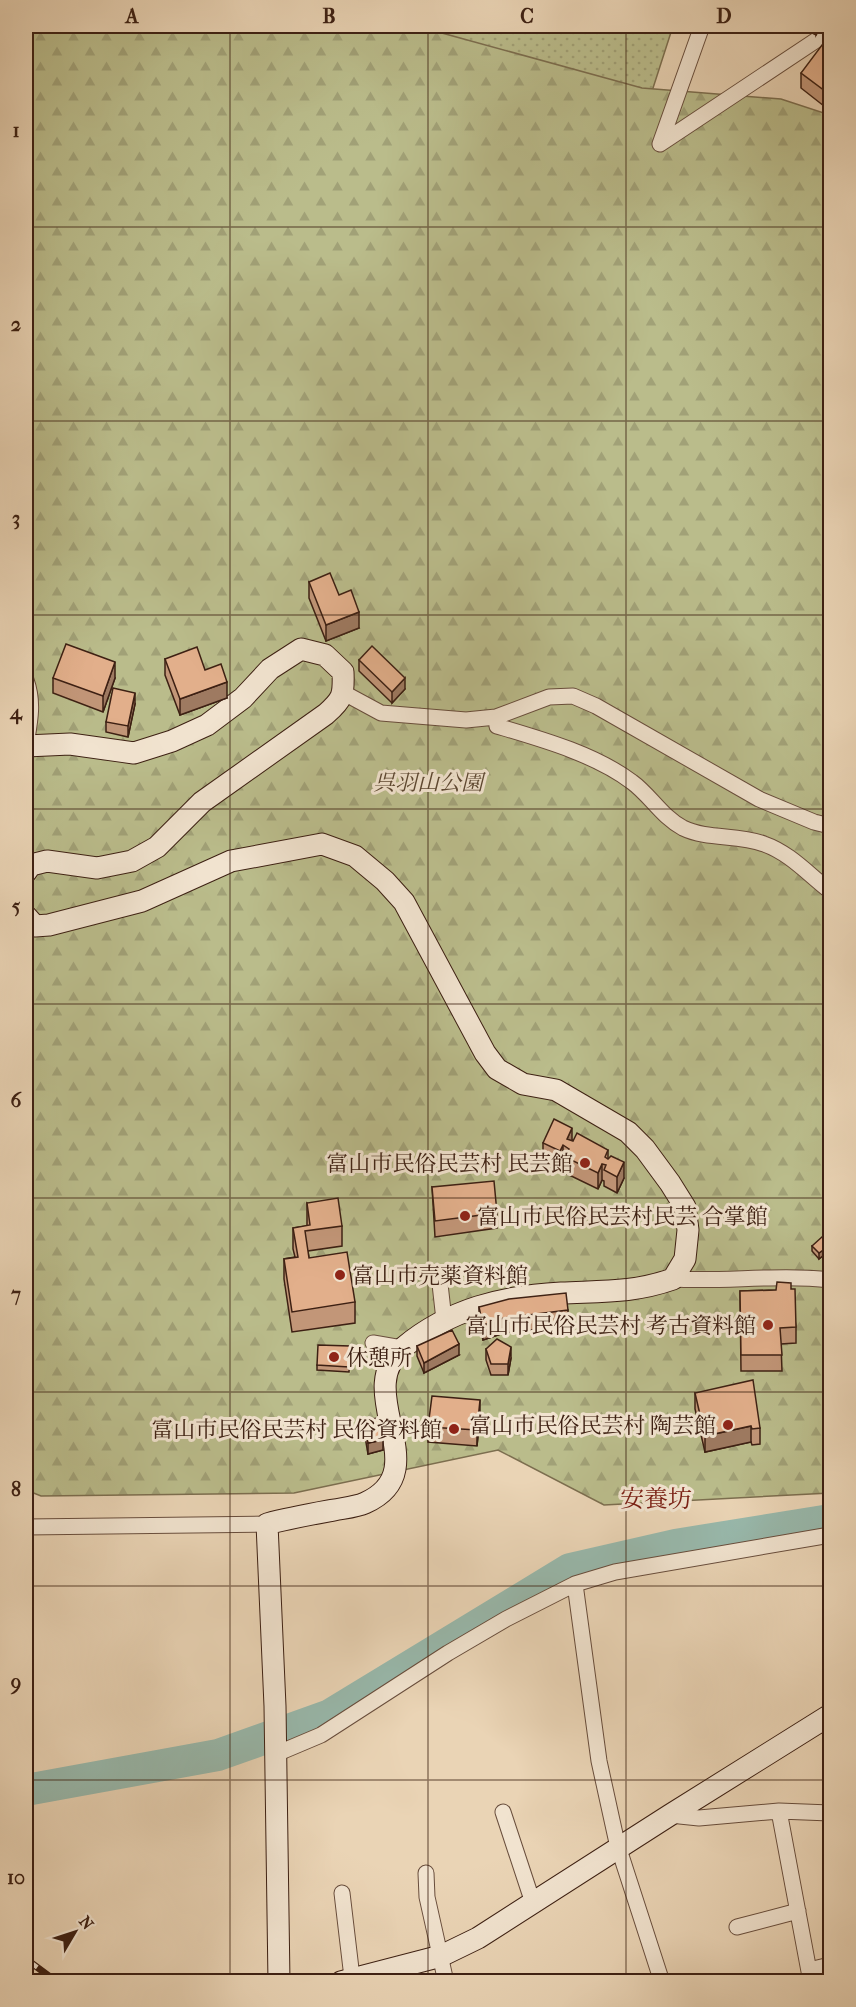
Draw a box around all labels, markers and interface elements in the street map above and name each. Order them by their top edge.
text: A [124,5,140,28]
text: B [322,5,336,28]
text: C [520,5,534,28]
text: D [716,5,732,28]
text: 1 [12,119,20,142]
text: 2 [11,313,21,336]
text: 3 [12,507,20,530]
text: 4 [9,701,23,725]
park label: 呉羽山公園 [373,770,486,796]
text: 5 [12,895,21,918]
text: 6 [11,1089,23,1112]
place label: 富山市民俗民芸村 民芸館 [326,1151,573,1177]
marker: 富山市民俗民芸村 民芸館 [578,1156,592,1170]
place label: 富山市民俗民芸村民芸 合掌館 [477,1204,768,1230]
marker: 富山市民俗民芸村民芸 合掌館 [458,1209,472,1223]
place label: 富山市売薬資料館 [352,1263,528,1289]
marker: 富山市売薬資料館 [333,1268,347,1282]
text: 7 [10,1283,21,1306]
place label: 富山市民俗民芸村 考古資料館 [465,1313,756,1339]
marker: 富山市民俗民芸村 考古資料館 [761,1318,775,1332]
place label: 休憩所 [346,1345,412,1371]
marker: 休憩所 [327,1350,341,1364]
place label: 富山市民俗民芸村 陶芸館 [469,1413,716,1439]
place label: 富山市民俗民芸村 民俗資料館 [151,1417,442,1443]
marker: 富山市民俗民芸村 陶芸館 [721,1418,735,1432]
marker: 富山市民俗民芸村 民俗資料館 [447,1422,461,1436]
text: 8 [11,1478,21,1501]
district label: 安養坊 [620,1485,692,1513]
text: 9 [10,1672,21,1695]
text: 10 [7,1866,25,1889]
north arrow [45,1902,105,1962]
text: N [75,1912,98,1934]

